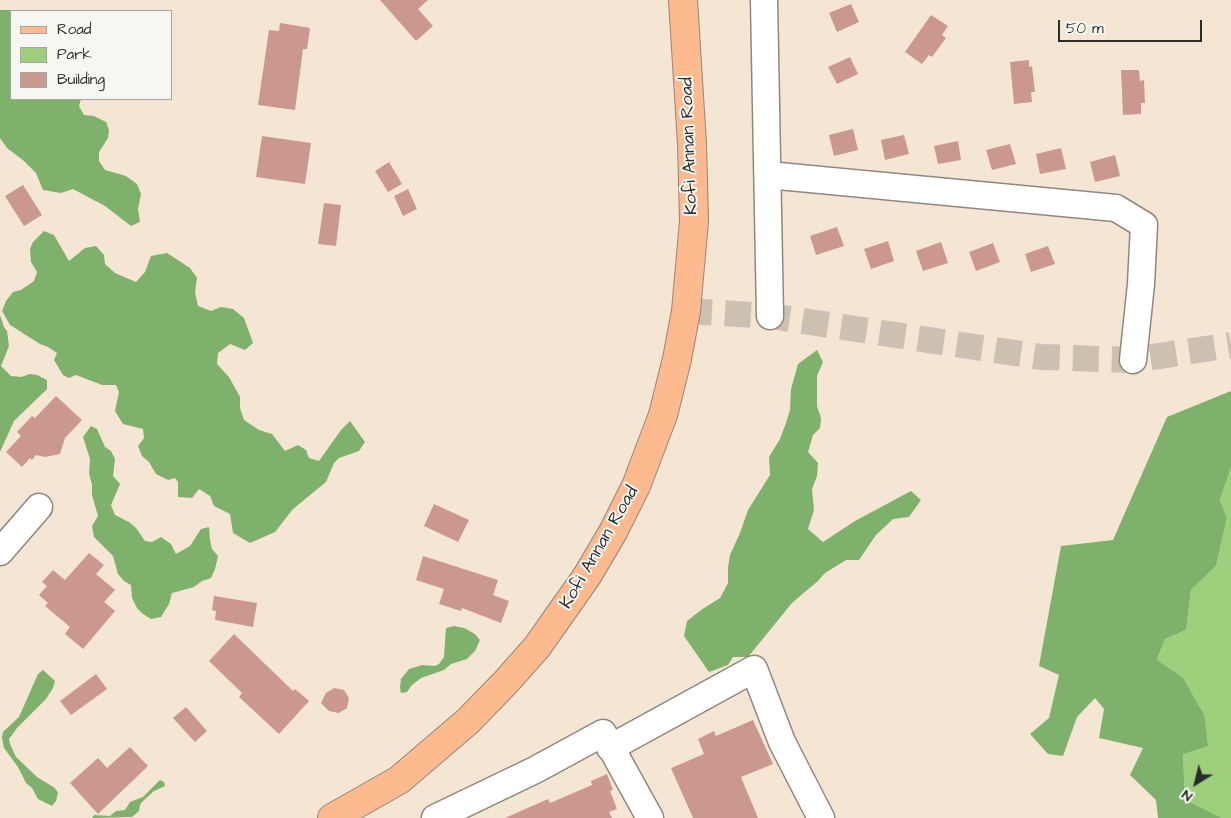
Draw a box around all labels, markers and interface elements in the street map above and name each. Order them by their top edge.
legend [10,10,172,100]
scale bar [1061,10,1205,42]
text: 50 m [1066,18,1104,39]
text: Road [57,19,91,40]
text: Park [57,44,92,65]
text: Building [57,69,105,90]
street label: Kofi Annan Road [677,77,703,215]
street label: Kofi Annan Road [556,483,644,613]
north arrow [1171,758,1221,808]
text: N [1178,784,1197,806]

